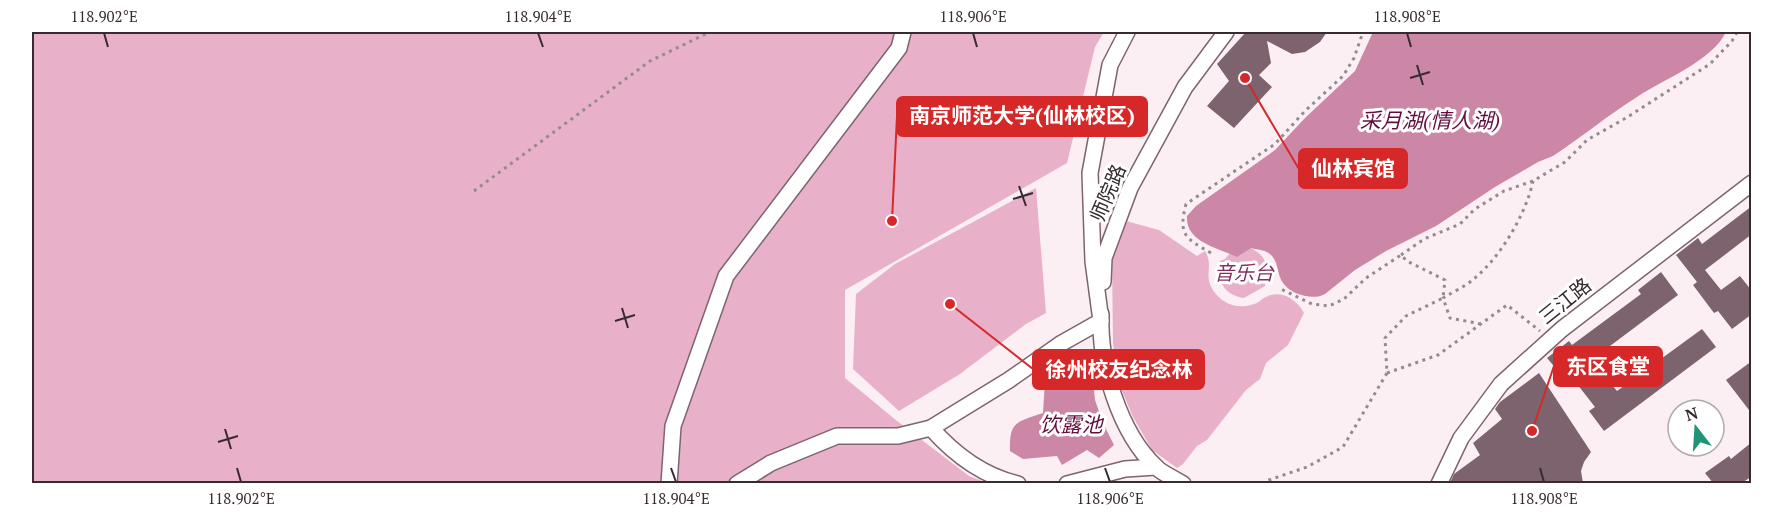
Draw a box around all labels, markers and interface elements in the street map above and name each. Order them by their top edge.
text: 118.902°E [70,6,138,26]
text: 118.904°E [504,6,572,26]
text: 118.906°E [939,6,1007,26]
text: 118.908°E [1373,6,1441,26]
callout: 南京师范大学(仙林校区) [897,97,1147,136]
text: 南京师范大学(仙林校区) [909,101,1135,129]
water label: 采月湖(情人湖) [1360,106,1500,134]
callout: 仙林宾馆 [1299,149,1407,188]
text: 仙林宾馆 [1311,154,1395,182]
street label: 师院路 [1083,160,1132,226]
park label: 音乐台 [1214,259,1275,286]
street label: 三江路 [1533,271,1596,330]
callout: 东区食堂 [1554,347,1662,386]
callout: 徐州校友纪念林 [1033,350,1204,389]
text: 东区食堂 [1566,352,1650,380]
text: 徐州校友纪念林 [1046,355,1193,383]
north arrow [1666,398,1726,458]
text: N [1683,401,1701,426]
water label: 饮露池 [1040,410,1104,438]
text: 118.902°E [207,488,275,508]
text: 118.904°E [642,488,710,508]
text: 118.906°E [1076,488,1144,508]
text: 118.908°E [1510,488,1578,508]

